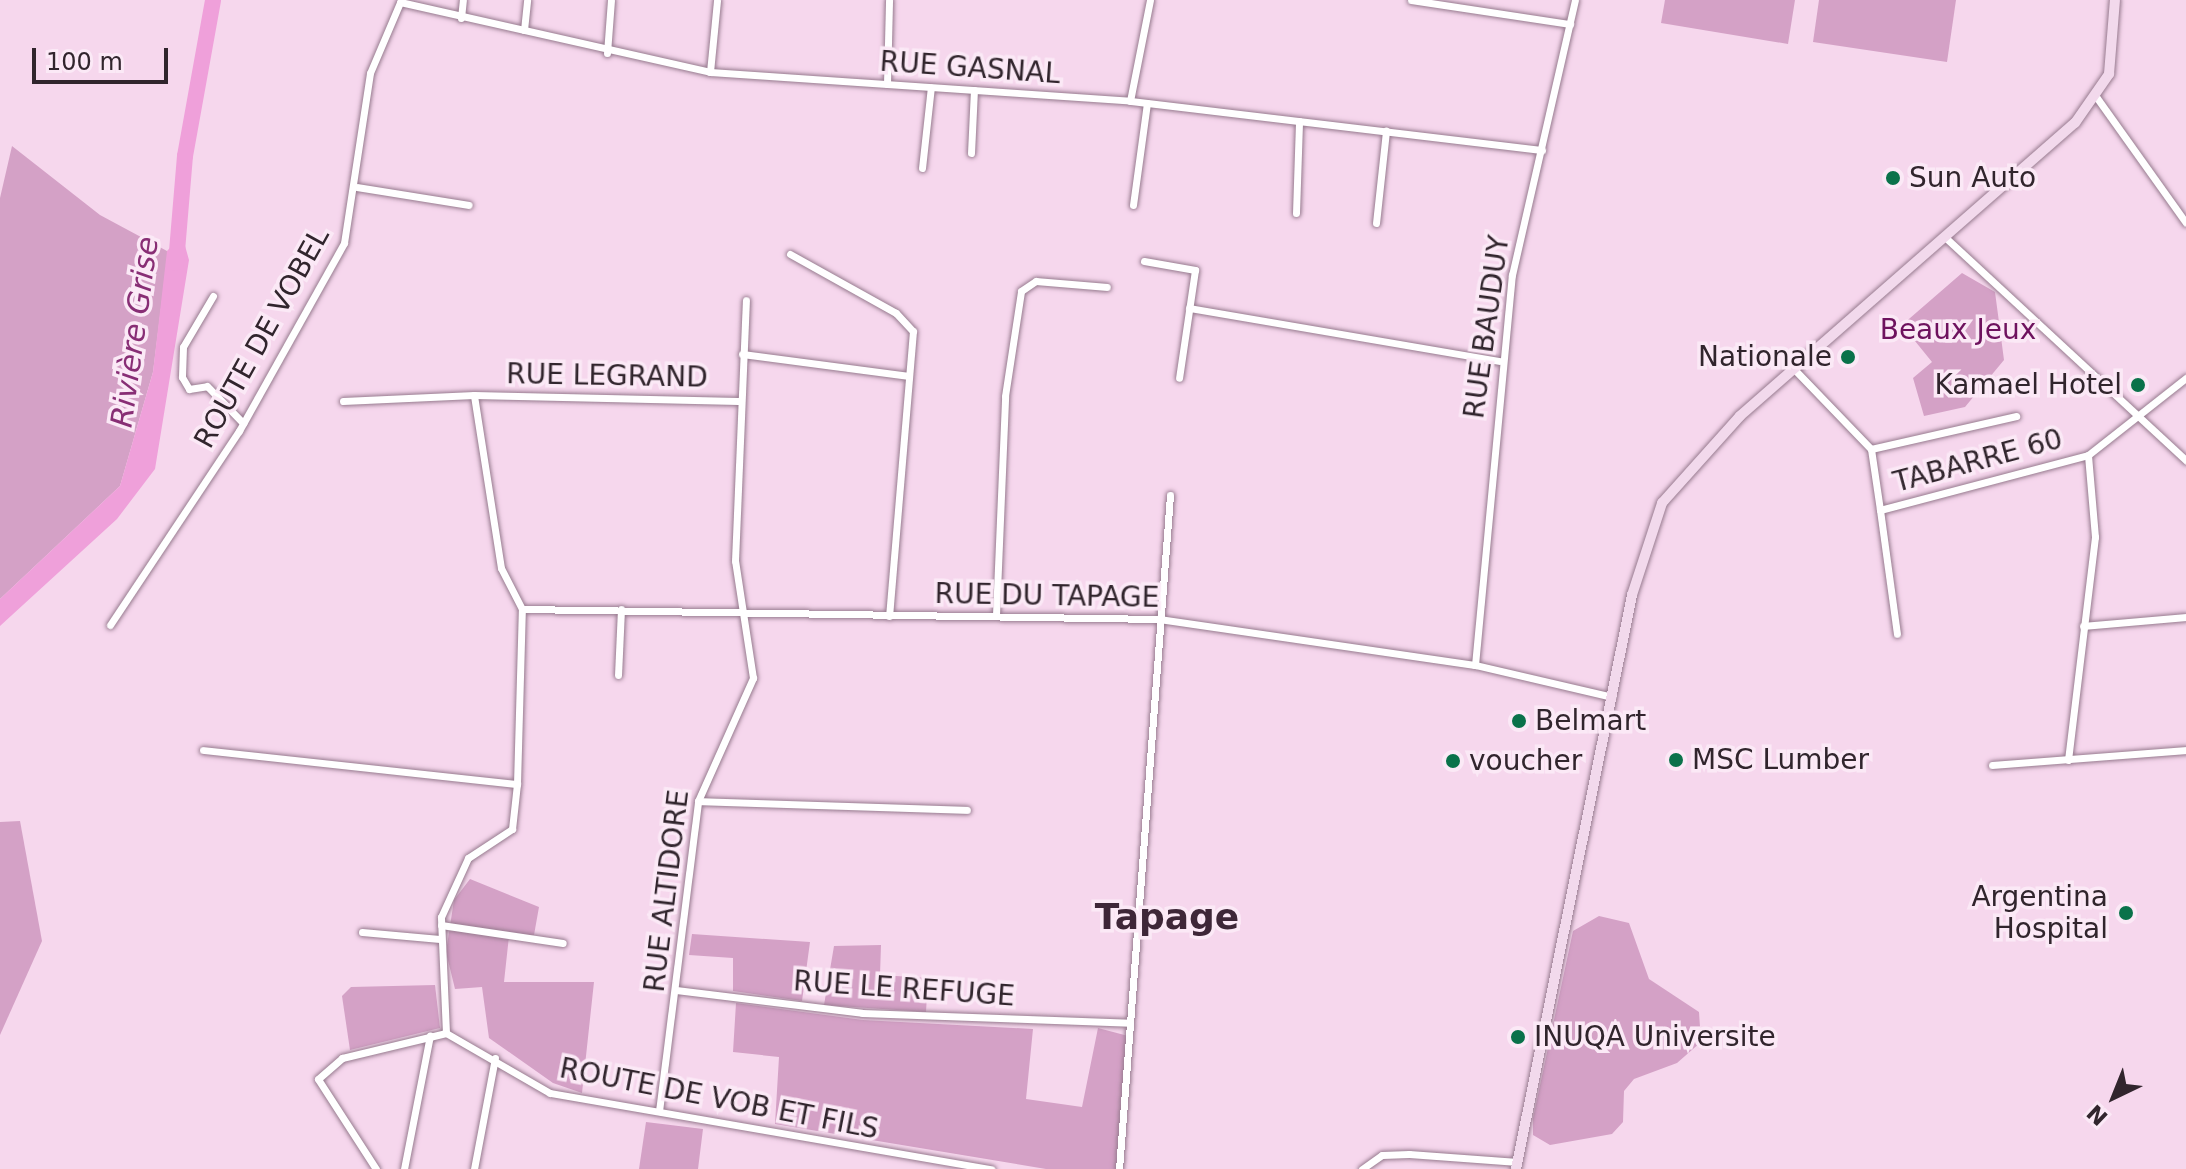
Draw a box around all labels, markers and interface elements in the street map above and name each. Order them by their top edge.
scale bar [36,32,172,82]
street label: RUE GASNAL [879,45,1061,91]
text: 100 m [46,48,123,76]
place label: Sun Auto [1909,161,2036,195]
marker: Sun Auto [1884,169,1902,187]
street label: ROUTE DE VOBEL [187,222,337,454]
street label: RUE BAUDUY [1458,233,1516,421]
water label: Rivière Grise [104,234,166,430]
park label: Beaux Jeux [1880,313,2036,347]
place label: Nationale [1698,340,1832,374]
marker: Nationale [1839,348,1857,366]
street label: RUE LEGRAND [506,357,708,395]
place label: Kamael Hotel [1934,368,2122,402]
marker: Kamael Hotel [2129,376,2147,394]
street label: TABARRE 60 [1890,422,2066,500]
street label: RUE DU TAPAGE [934,577,1160,615]
place label: Belmart [1535,704,1646,738]
marker: Belmart [1510,712,1528,730]
place label: MSC Lumber [1692,743,1869,777]
place label: voucher [1469,744,1582,778]
marker: MSC Lumber [1667,751,1685,769]
marker: voucher [1444,752,1462,770]
street label: RUE ALTIDORE [638,788,696,994]
place label: Argentina Hospital [1971,880,2108,946]
district label: Tapage [1095,895,1239,939]
marker: Argentina Hospital [2115,902,2137,924]
street label: RUE LE REFUGE [792,965,1016,1013]
place label: INUQA Universite [1534,1020,1776,1054]
marker: INUQA Universite [1509,1028,1527,1046]
street label: ROUTE DE VOB ET FILS [557,1052,881,1146]
north arrow [2074,1057,2154,1137]
text: N [2082,1099,2113,1130]

